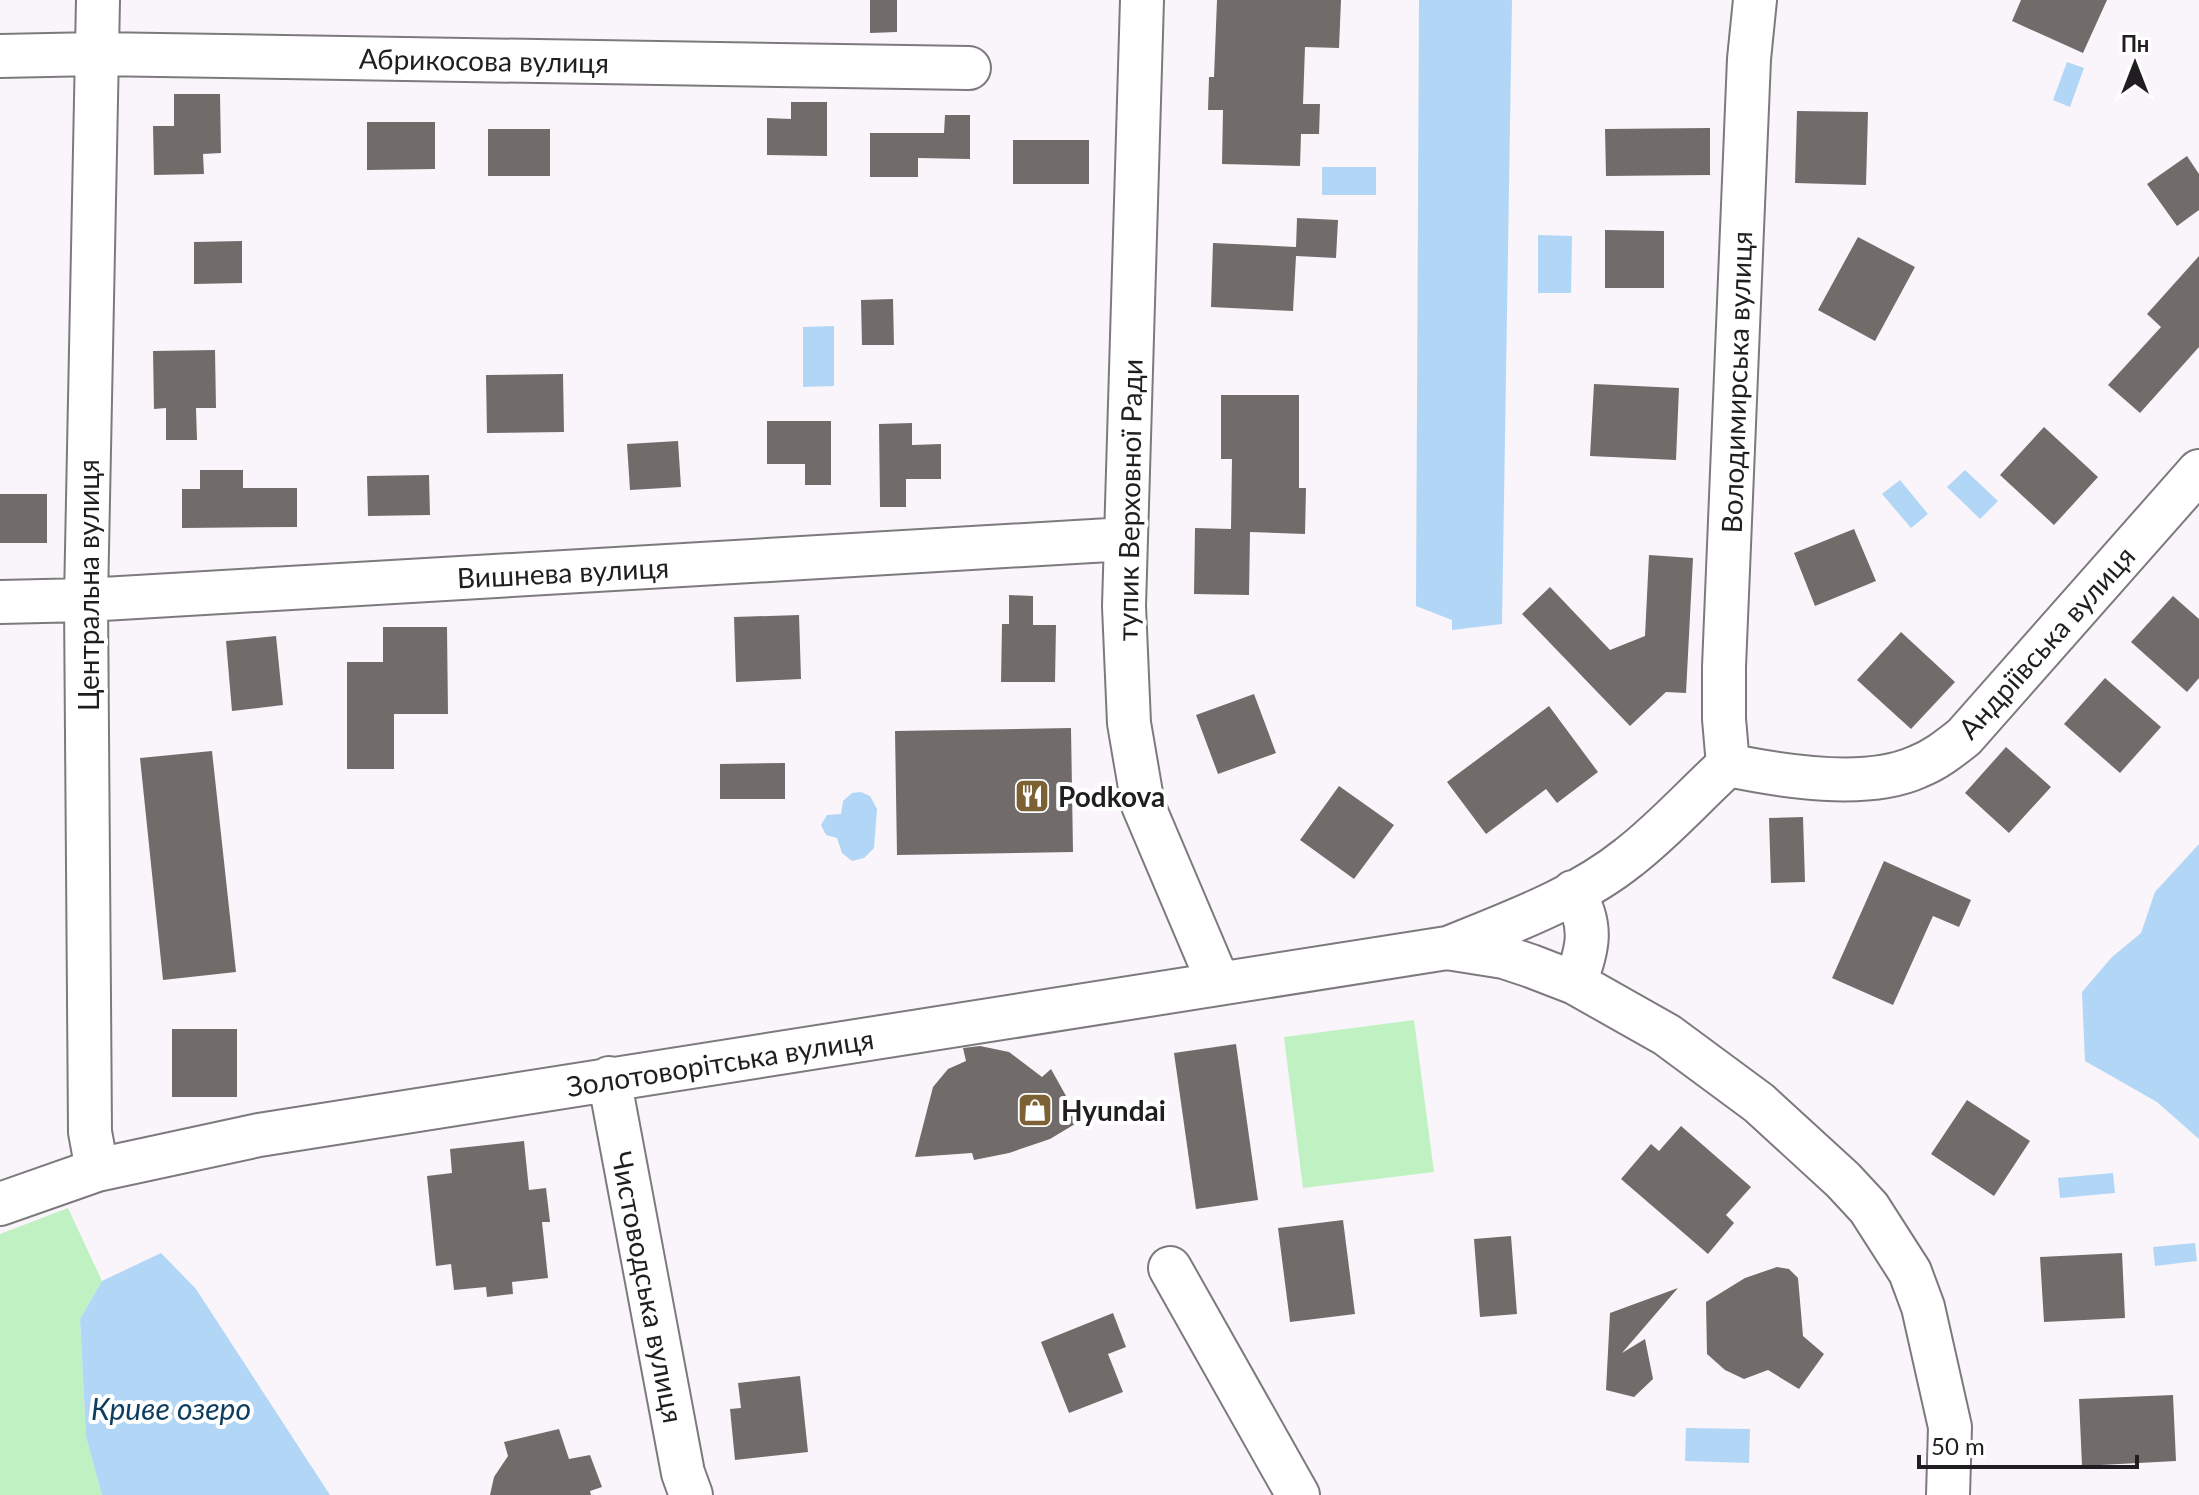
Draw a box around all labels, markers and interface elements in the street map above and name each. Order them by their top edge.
north arrow [2095,24,2175,104]
text: Пн [2121,30,2149,57]
street label: Абрикосова вулиця [359,41,609,79]
street label: Володимирська вулиця [1714,230,1758,534]
street label: тупик Верховної Ради [1110,359,1148,641]
street label: Центральна вулиця [71,459,105,711]
street label: Андріївська вулиця [1951,539,2141,745]
street label: Вишнева вулиця [456,549,670,595]
restaurant icon: Podkova [1013,777,1051,815]
place label: Podkova [1058,779,1165,813]
street label: Золотоворітська вулиця [564,1021,876,1103]
shop icon: Hyundai [1016,1091,1054,1129]
place label: Hyundai [1061,1093,1166,1127]
street label: Чистоводська вулиця [605,1148,691,1426]
water label: Криве озеро [91,1390,251,1426]
scale bar [1919,1419,2137,1469]
text: 50 m [1931,1431,1985,1460]

